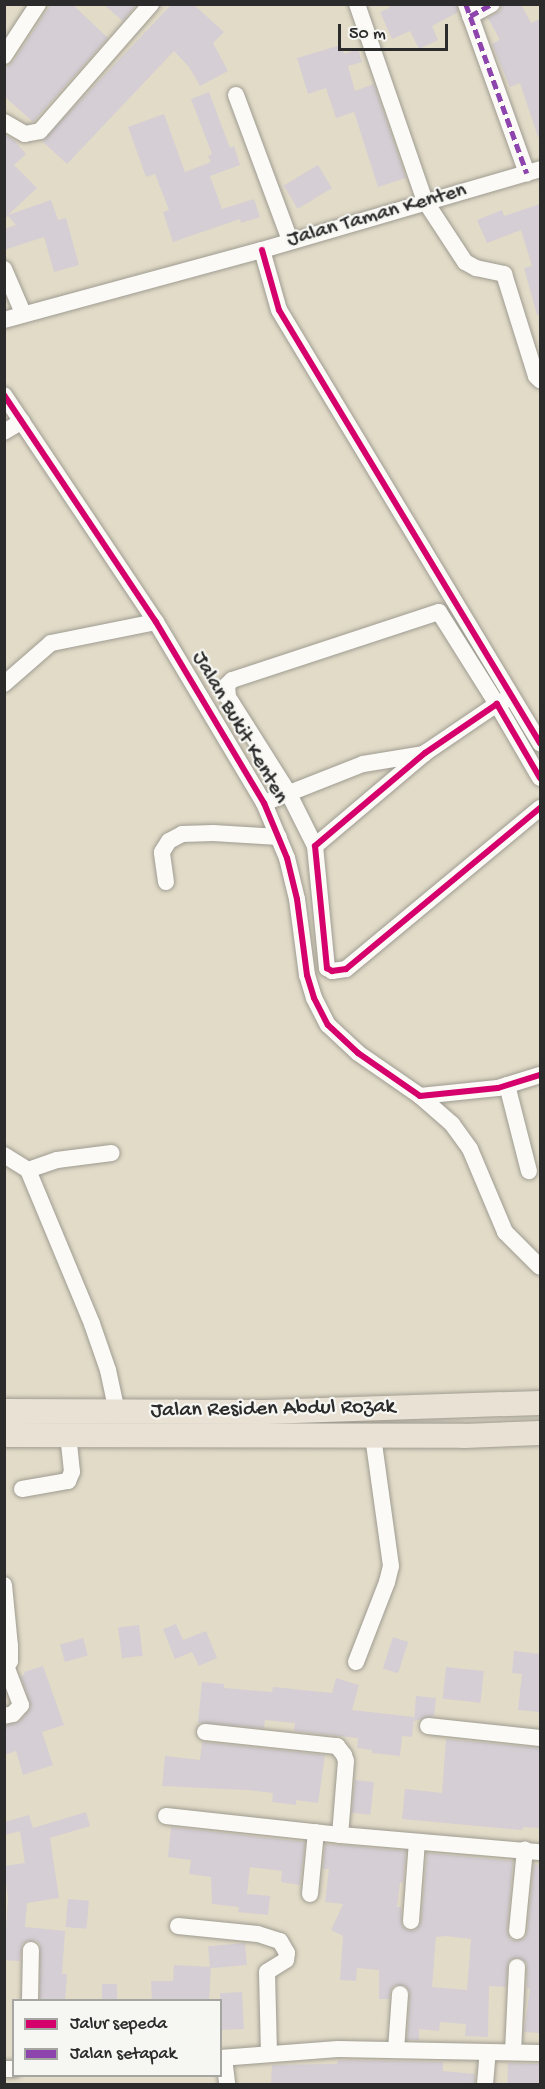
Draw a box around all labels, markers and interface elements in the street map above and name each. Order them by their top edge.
scale bar [341,12,450,50]
text: 50 m [349,24,386,45]
street label: Jalan Taman Kenten [284,178,470,254]
street label: Jalan Bukit Kenten [185,647,293,809]
street label: Jalan Residen Abdul Rozak [150,1395,396,1425]
legend [12,1999,222,2077]
text: Jalur sepeda [70,2014,167,2035]
text: Jalan setapak [70,2044,176,2065]

